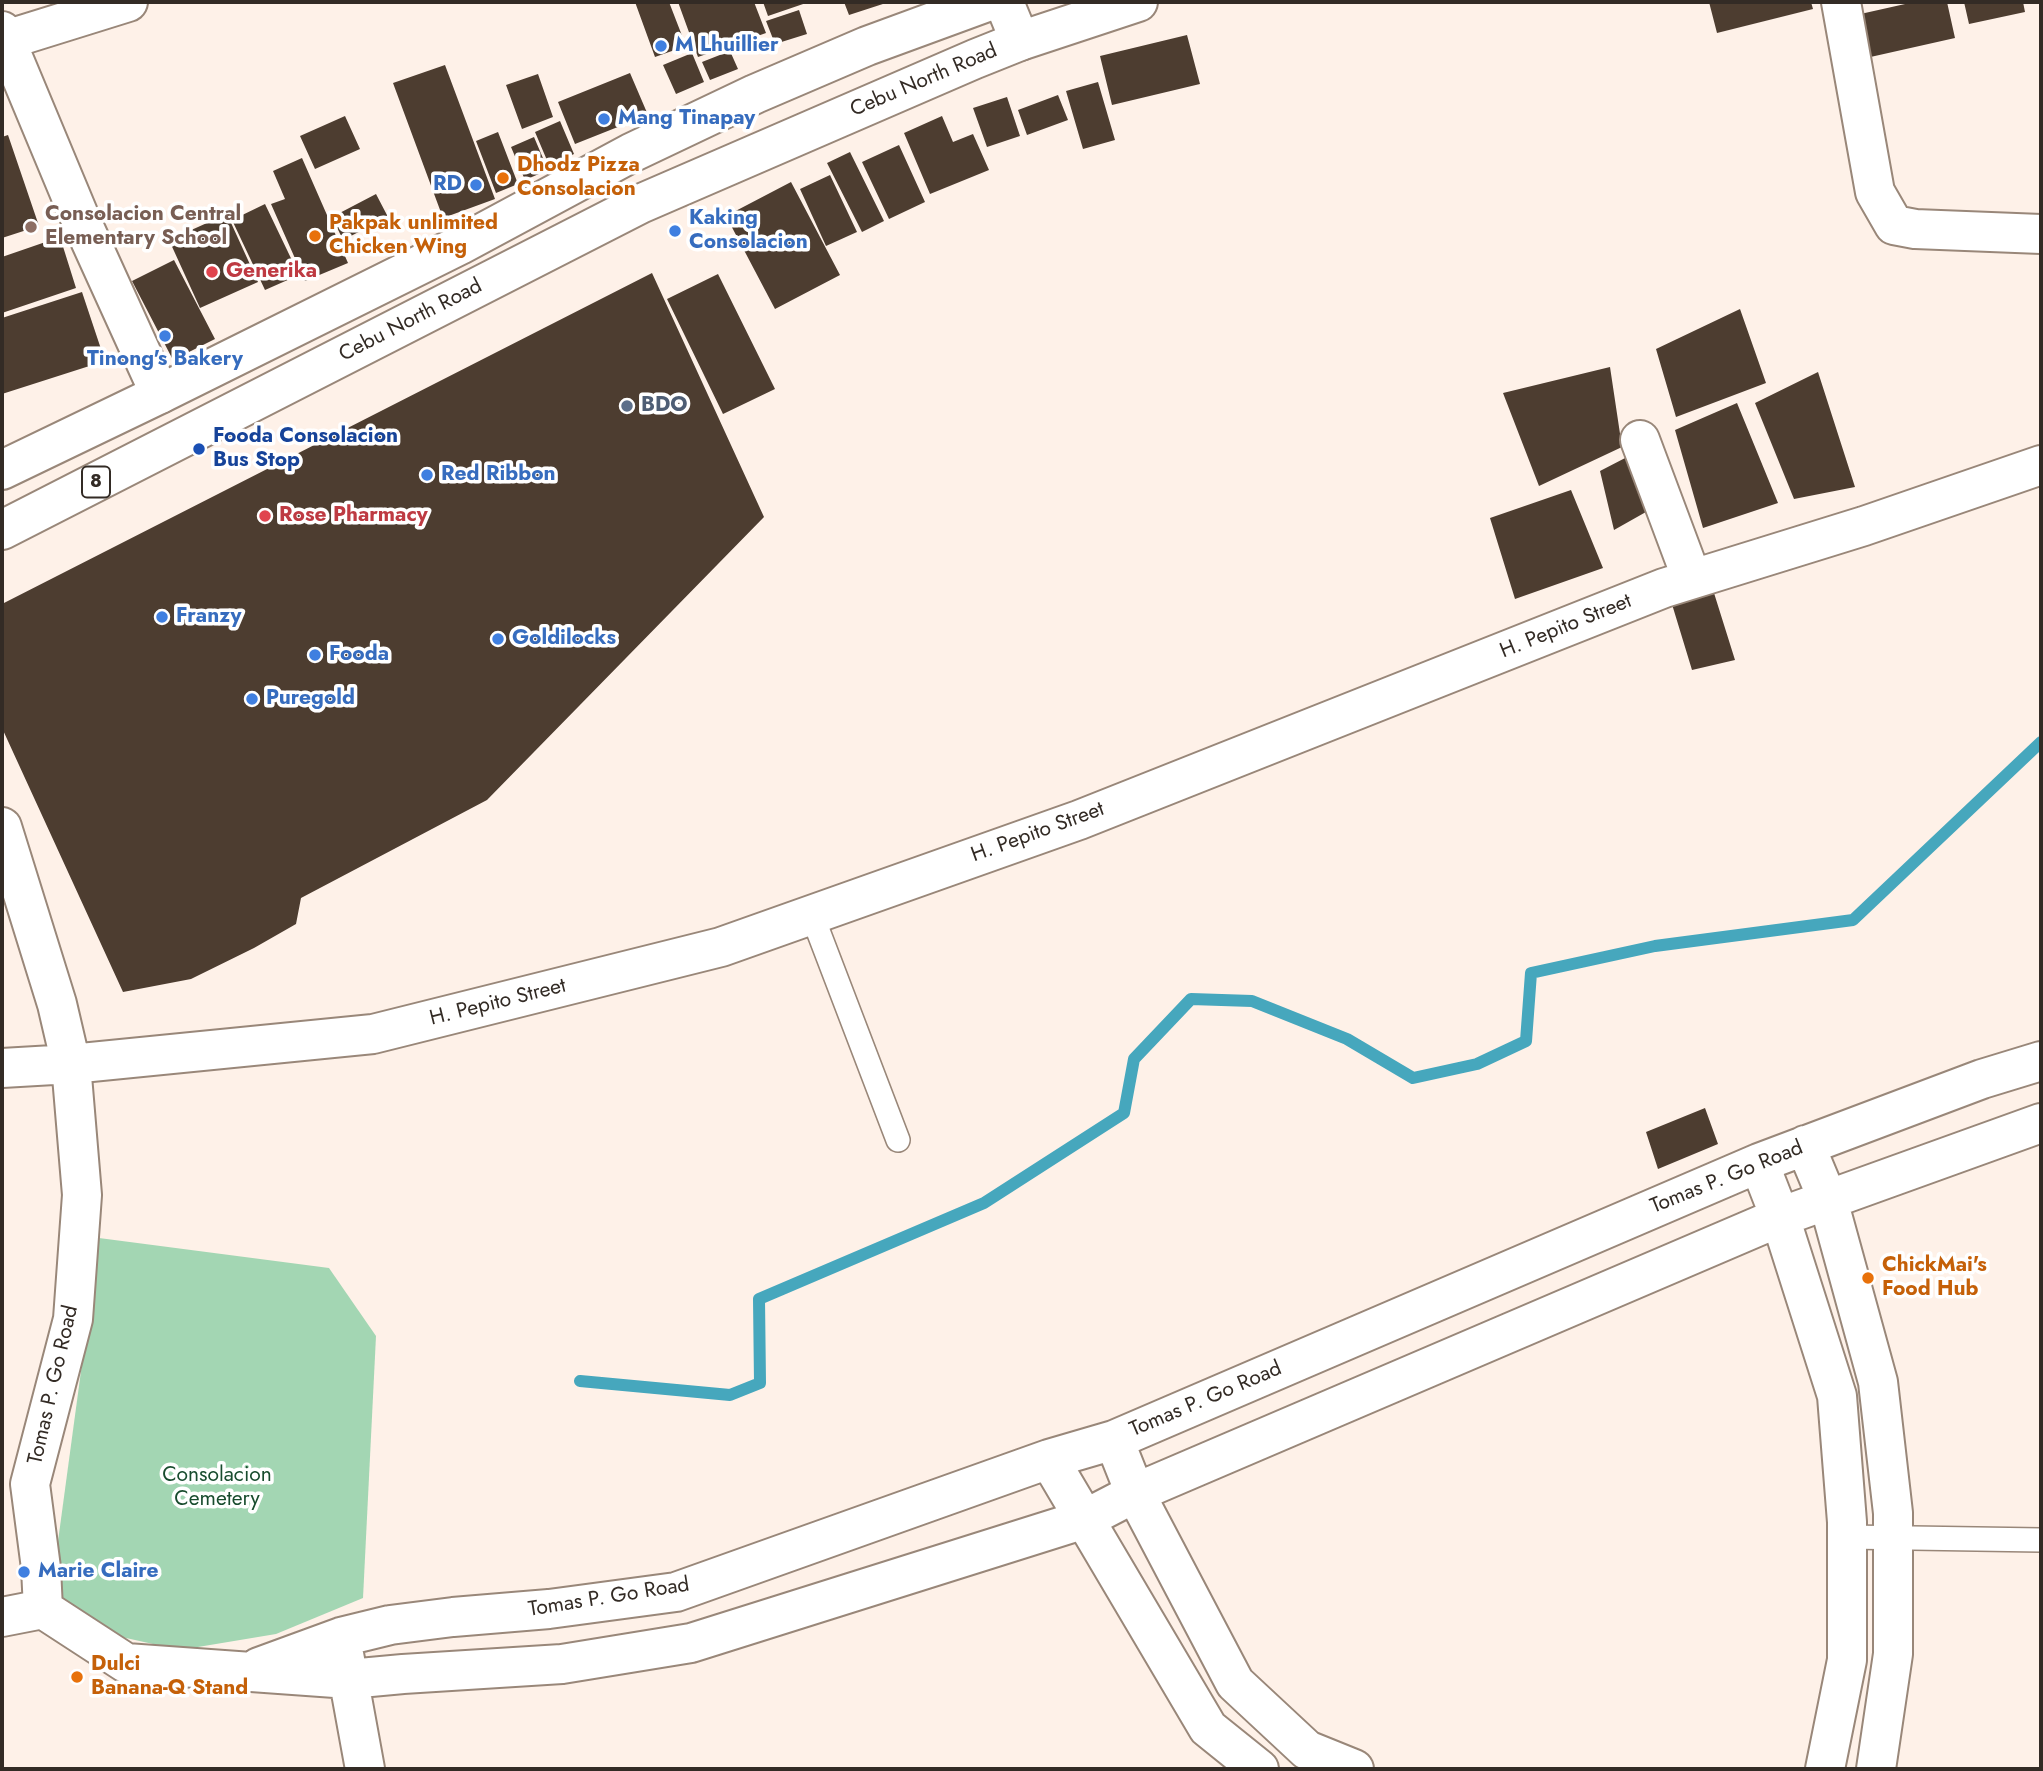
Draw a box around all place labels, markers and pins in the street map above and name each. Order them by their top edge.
place label: M Lhuillier [675,33,779,59]
marker: M Lhuillier [653,38,669,54]
place label: Mang Tinapay [618,106,755,132]
marker: Mang Tinapay [596,111,612,127]
place label: Dhodz Pizza Consolacion [517,153,640,203]
marker: Dhodz Pizza Consolacion [495,170,511,186]
place label: RD [433,172,462,198]
marker: RD [468,177,484,193]
place label: Consolacion Central Elementary School [45,202,241,252]
place label: Kaking Consolacion [689,206,808,256]
place label: Pakpak unlimited Chicken Wing [329,211,498,261]
marker: Consolacion Central Elementary School [23,219,39,235]
marker: Kaking Consolacion [667,223,683,239]
marker: Pakpak unlimited Chicken Wing [307,228,323,244]
place label: Generika [226,259,317,285]
marker: Generika [204,264,220,280]
marker: Tinong's Bakery [157,328,173,344]
place label: Tinong's Bakery [87,347,243,373]
place label: BDO [641,393,688,419]
marker: BDO [619,398,635,414]
place label: Fooda Consolacion Bus Stop [213,424,398,474]
marker: Fooda Consolacion Bus Stop [191,441,207,457]
place label: Red Ribbon [441,462,556,488]
marker: Red Ribbon [419,467,435,483]
place label: Rose Pharmacy [279,503,428,529]
marker: Rose Pharmacy [257,508,273,524]
place label: Franzy [176,604,241,630]
marker: Franzy [154,609,170,625]
place label: Goldilocks [512,626,616,652]
marker: Goldilocks [490,631,506,647]
place label: Fooda [329,642,389,668]
marker: Fooda [307,647,323,663]
place label: Puregold [266,686,355,712]
marker: Puregold [244,691,260,707]
place label: ChickMai's Food Hub [1882,1253,1987,1303]
marker: ChickMai's Food Hub [1860,1270,1876,1286]
place label: Marie Claire [38,1559,159,1585]
marker: Marie Claire [16,1564,32,1580]
place label: Dulci Banana-Q Stand [91,1652,248,1702]
marker: Dulci Banana-Q Stand [69,1669,85,1685]

